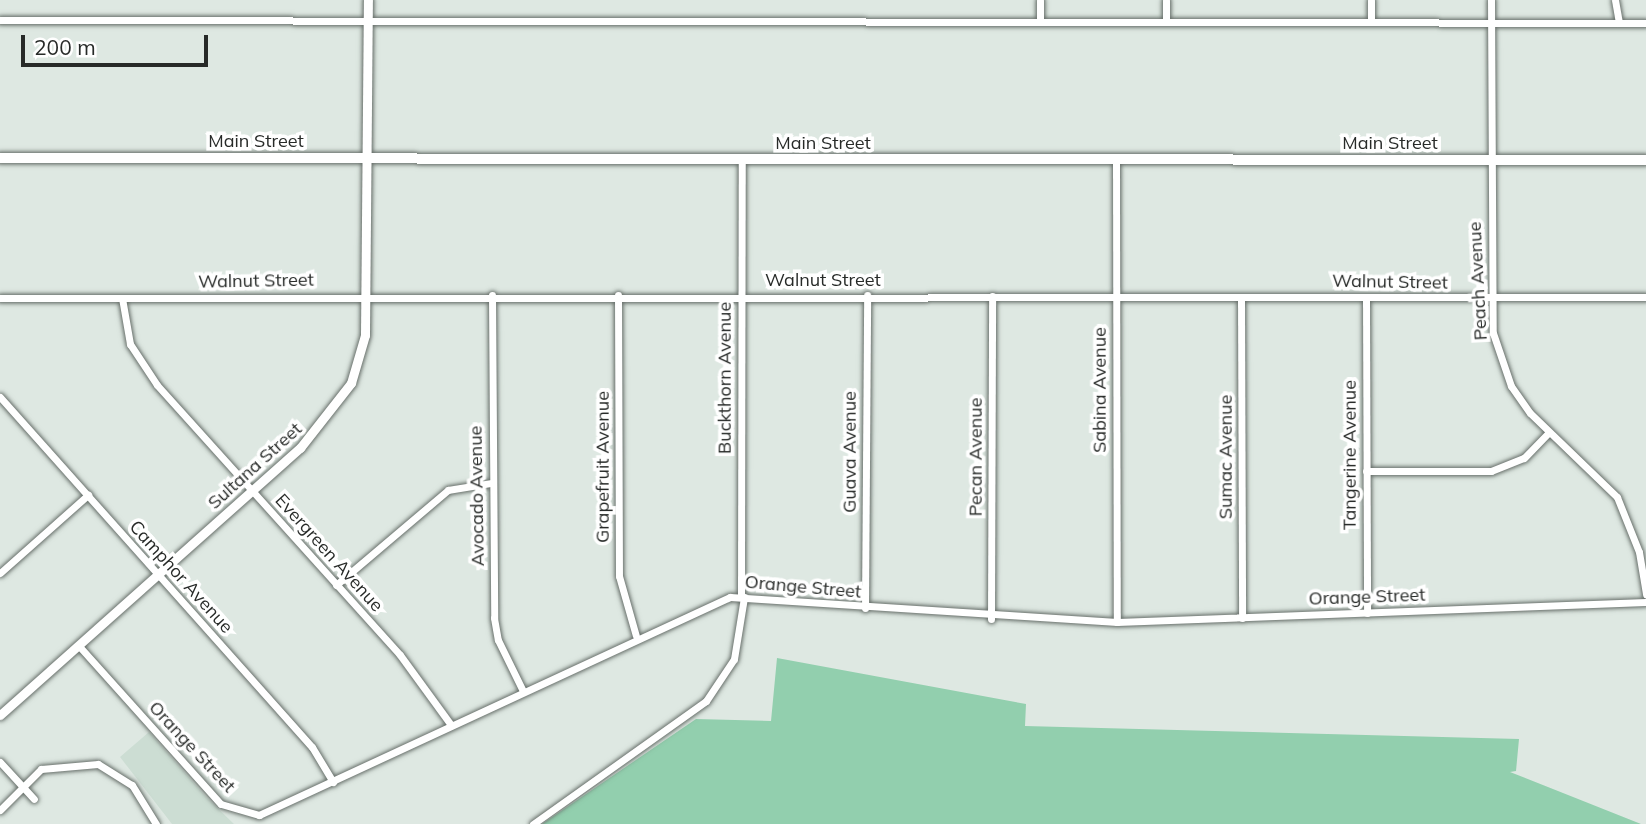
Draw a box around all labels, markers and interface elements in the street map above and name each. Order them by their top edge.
scale bar [24,21,212,65]
text: 200 m [34,34,96,60]
street label: Main Street [208,130,304,152]
street label: Main Street [775,132,871,154]
street label: Main Street [1342,132,1438,154]
street label: Peach Avenue [1464,221,1492,341]
street label: Walnut Street [198,269,314,293]
street label: Walnut Street [765,269,881,291]
street label: Walnut Street [1332,270,1448,294]
street label: Buckthorn Avenue [714,302,736,454]
street label: Sabina Avenue [1089,327,1111,453]
street label: Tangerine Avenue [1339,380,1361,530]
street label: Grapefruit Avenue [592,391,614,543]
street label: Guava Avenue [839,391,861,513]
street label: Sumac Avenue [1215,395,1237,519]
street label: Pecan Avenue [965,398,987,516]
street label: Sultana Street [204,418,306,514]
street label: Avocado Avenue [465,426,489,566]
street label: Evergreen Avenue [271,490,387,616]
street label: Camphor Avenue [125,516,237,638]
street label: Orange Street [744,571,862,603]
street label: Orange Street [1308,584,1426,610]
street label: Orange Street [144,697,240,797]

